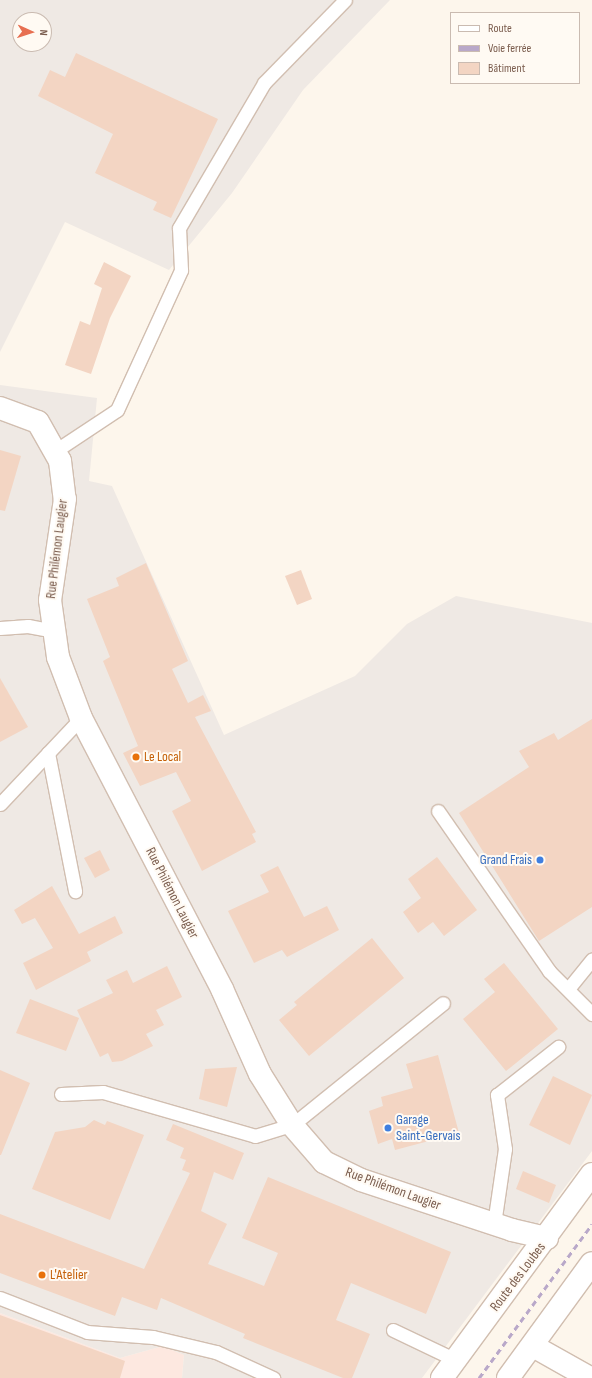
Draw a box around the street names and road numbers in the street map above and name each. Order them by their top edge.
street label: Rue Philémon Laugier [43,498,71,600]
street label: Rue Philémon Laugier [142,845,202,941]
street label: Rue Philémon Laugier [343,1164,443,1214]
street label: Route des Loubes [487,1239,549,1315]

